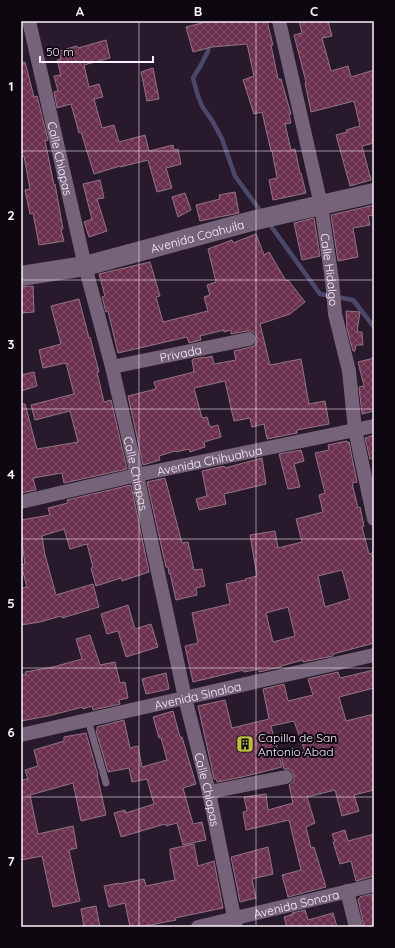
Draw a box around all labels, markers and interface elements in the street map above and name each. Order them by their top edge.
text: A [76,3,85,19]
text: B [194,3,202,19]
text: C [310,3,318,19]
scale bar [40,38,153,64]
text: 50 m [46,44,74,59]
text: 1 [8,78,14,94]
street label: Calle Chiapas [45,120,76,197]
text: 2 [7,207,15,223]
street label: Avenida Coahuila [149,216,246,256]
street label: Calle Hidalgo [318,232,342,307]
text: 3 [8,336,15,352]
street label: Privada [158,341,203,365]
street label: Calle Chiapas [121,435,152,512]
street label: Avenida Chihuahua [155,442,263,478]
text: 4 [7,466,15,482]
text: 5 [7,595,15,611]
street label: Avenida Sinaloa [153,678,242,712]
text: 6 [7,724,15,740]
place label: Capilla de San Antonio Abad [258,730,337,759]
building icon: Capilla de San Antonio Abad [235,734,255,754]
street label: Calle Chiapas [192,751,223,828]
text: 7 [7,853,15,869]
street label: Avenida Sonora [252,886,341,921]

